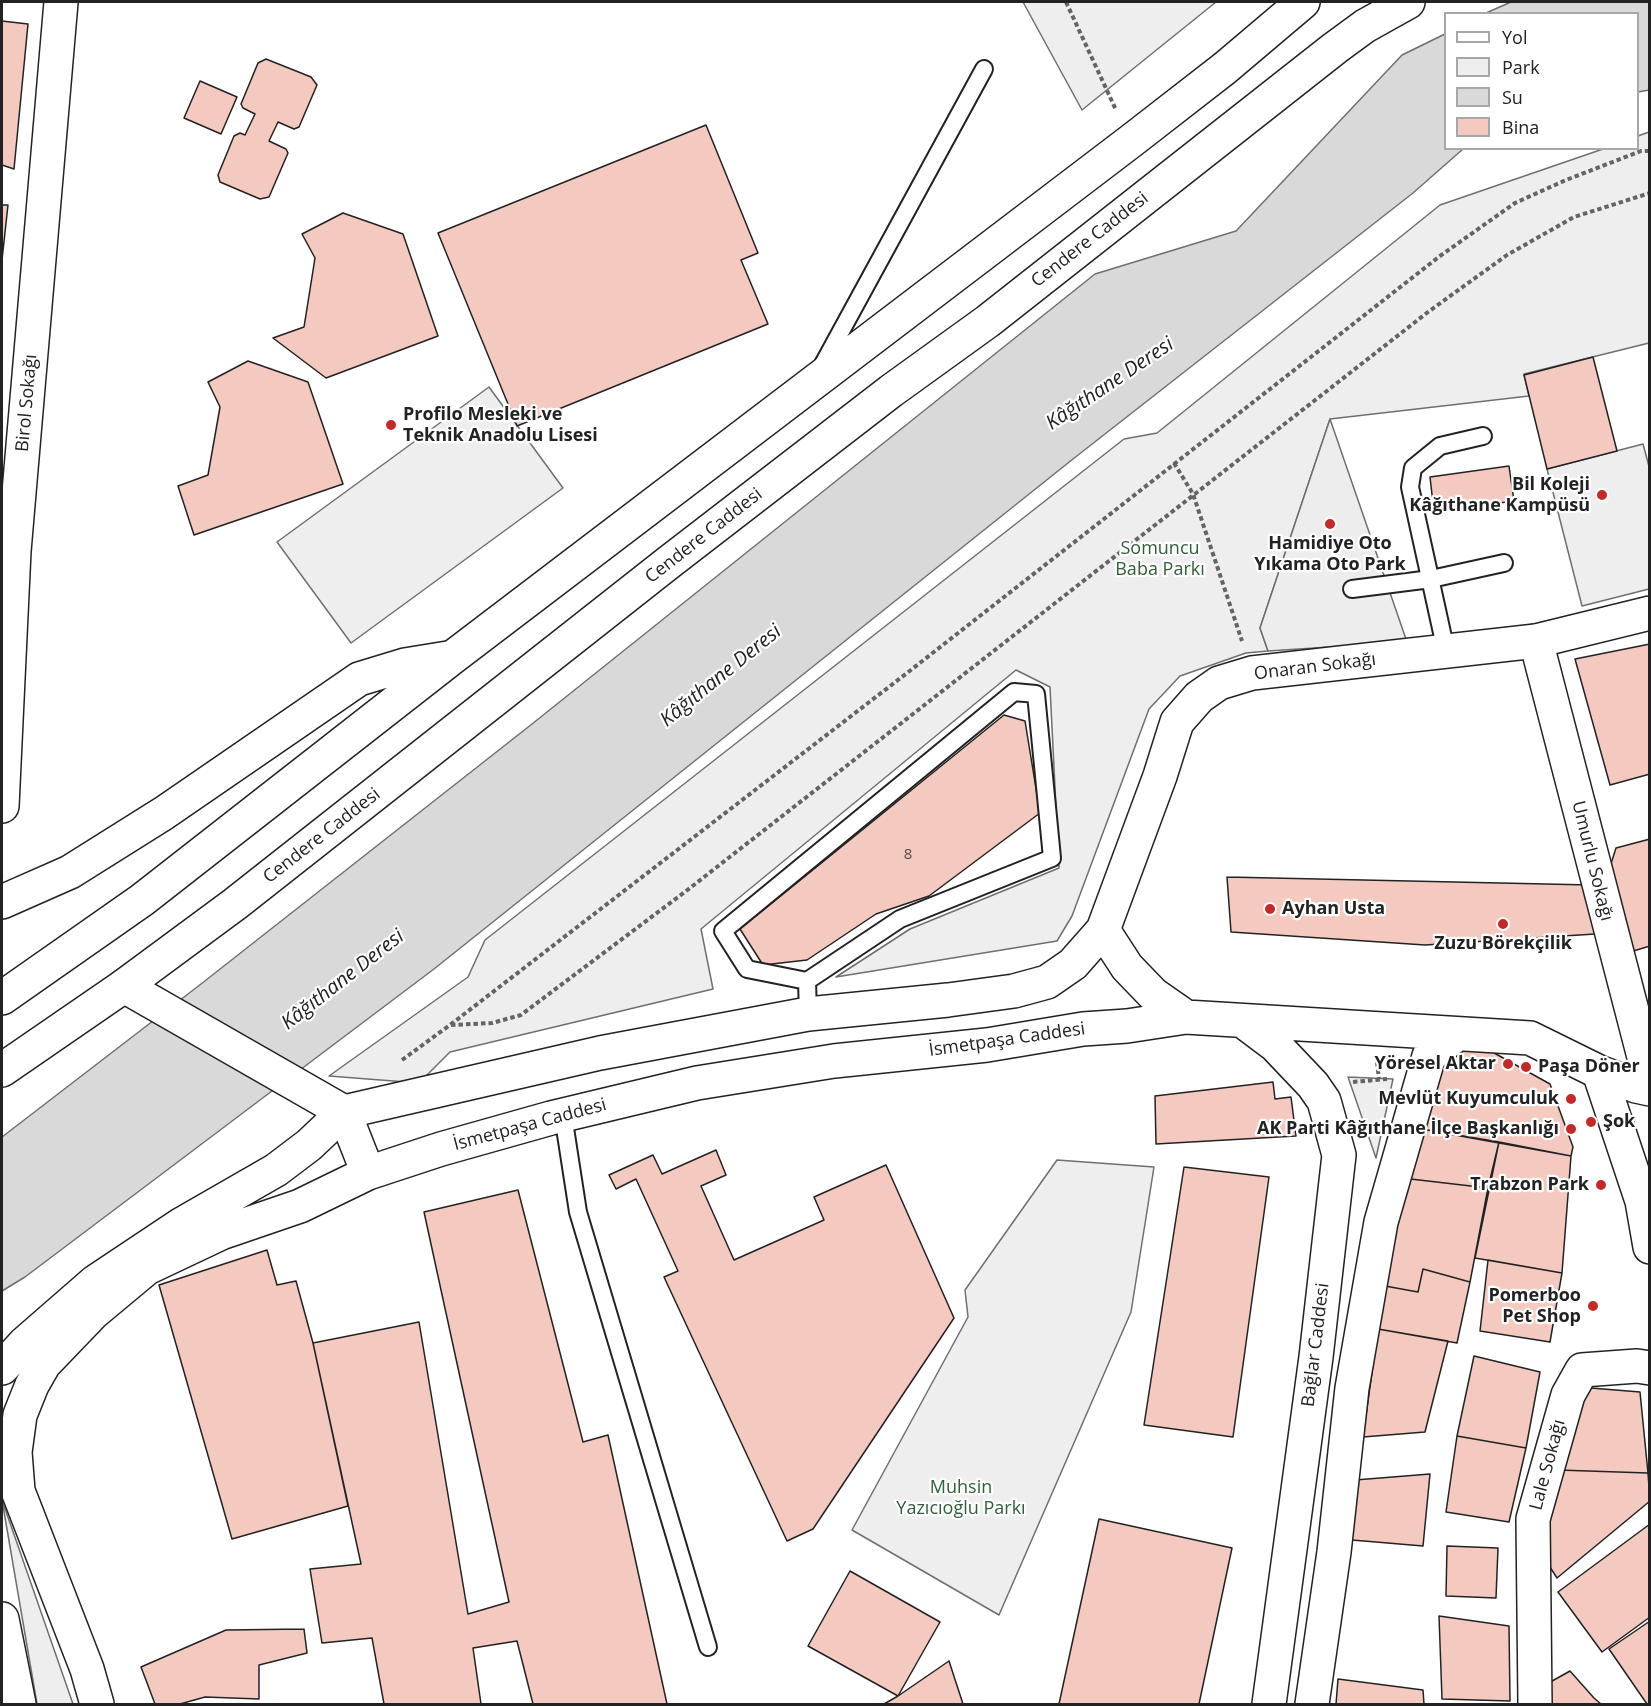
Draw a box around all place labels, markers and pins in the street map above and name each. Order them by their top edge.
place label: Profilo Mesleki ve Teknik Anadolu Lisesi [403,404,598,446]
marker: Profilo Mesleki ve Teknik Anadolu Lisesi [384,418,398,432]
place label: Bil Koleji Kâğıthane Kampüsü [1409,474,1590,516]
marker: Bil Koleji Kâğıthane Kampüsü [1595,488,1609,502]
marker: Hamidiye Oto Yıkama Oto Park [1323,517,1337,531]
place label: Hamidiye Oto Yıkama Oto Park [1254,533,1406,576]
place label: Ayhan Usta [1282,898,1385,920]
marker: Ayhan Usta [1263,902,1277,916]
marker: Zuzu Börekçilik [1496,917,1510,931]
place label: Zuzu Börekçilik [1434,933,1572,955]
place label: Yöresel Aktar [1375,1053,1496,1075]
place label: Paşa Döner [1538,1056,1640,1078]
marker: Yöresel Aktar [1501,1057,1515,1071]
marker: Paşa Döner [1519,1060,1533,1074]
place label: Mevlüt Kuyumculuk [1378,1088,1559,1110]
marker: Mevlüt Kuyumculuk [1564,1092,1578,1106]
place label: Şok [1603,1111,1635,1133]
marker: Şok [1584,1115,1598,1129]
place label: AK Parti Kâğıthane İlçe Başkanlığı [1257,1118,1559,1140]
marker: AK Parti Kâğıthane İlçe Başkanlığı [1564,1122,1578,1136]
place label: Trabzon Park [1470,1174,1589,1196]
marker: Trabzon Park [1594,1178,1608,1192]
place label: Pomerboo Pet Shop [1488,1285,1581,1328]
marker: Pomerboo Pet Shop [1586,1299,1600,1313]

